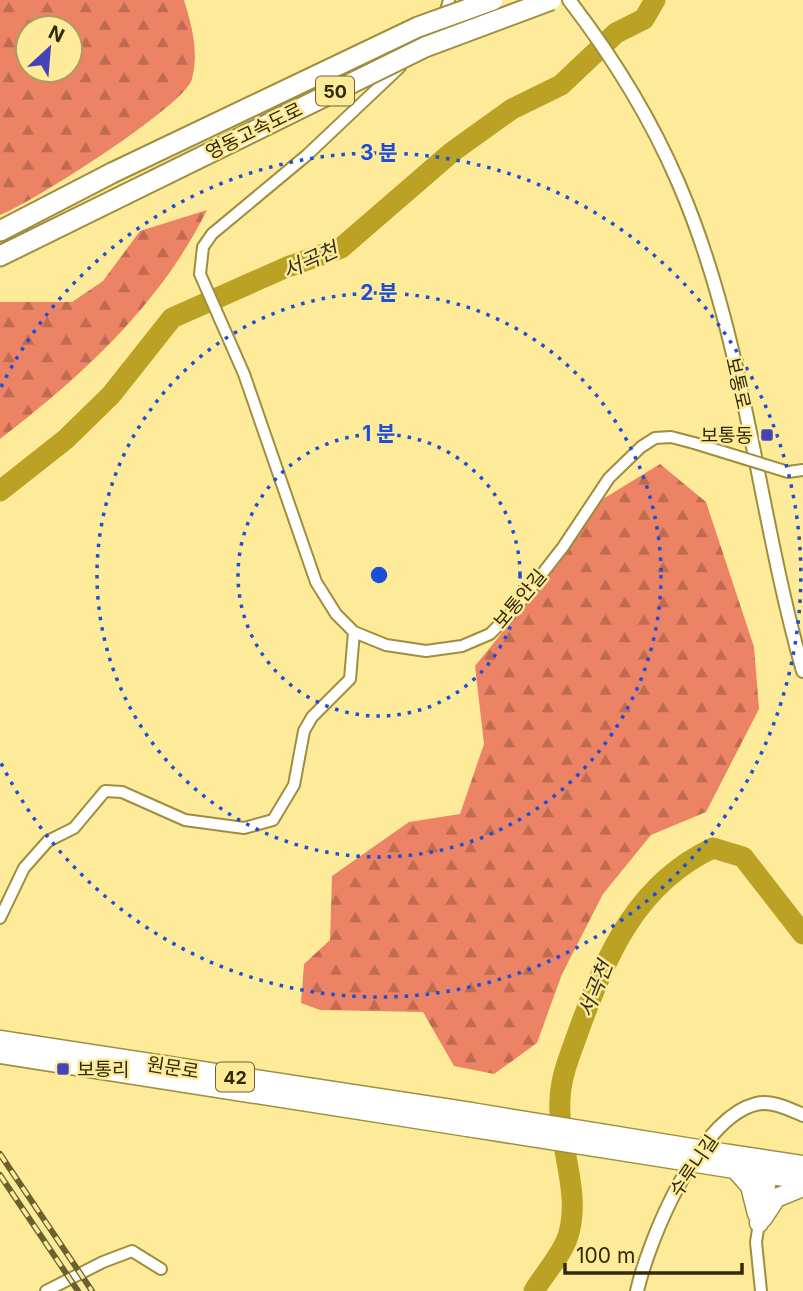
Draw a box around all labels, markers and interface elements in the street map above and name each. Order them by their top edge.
north arrow [14,14,84,84]
text: N [45,21,68,48]
road number: 50 [316,76,354,106]
street label: 영동고속도로 [202,98,306,164]
text: 3 분 [360,140,398,165]
water label: 서곡천 [278,236,344,283]
text: 2 분 [360,280,398,305]
street label: 보통로 [721,355,755,411]
text: 1 분 [362,421,396,446]
place label: 보통동 [701,424,753,447]
marker: 보통동 [759,427,775,443]
centre of rings [367,563,391,587]
street label: 보통안길 [489,565,551,633]
water label: 서곡천 [573,955,618,1021]
street label: 원문로 [145,1053,201,1083]
place label: 보통리 [77,1058,129,1081]
marker: 보통리 [55,1061,71,1077]
road number: 42 [216,1062,254,1092]
street label: 수루니길 [665,1131,723,1201]
scale bar [565,1232,742,1276]
text: 100 m [576,1243,635,1268]

